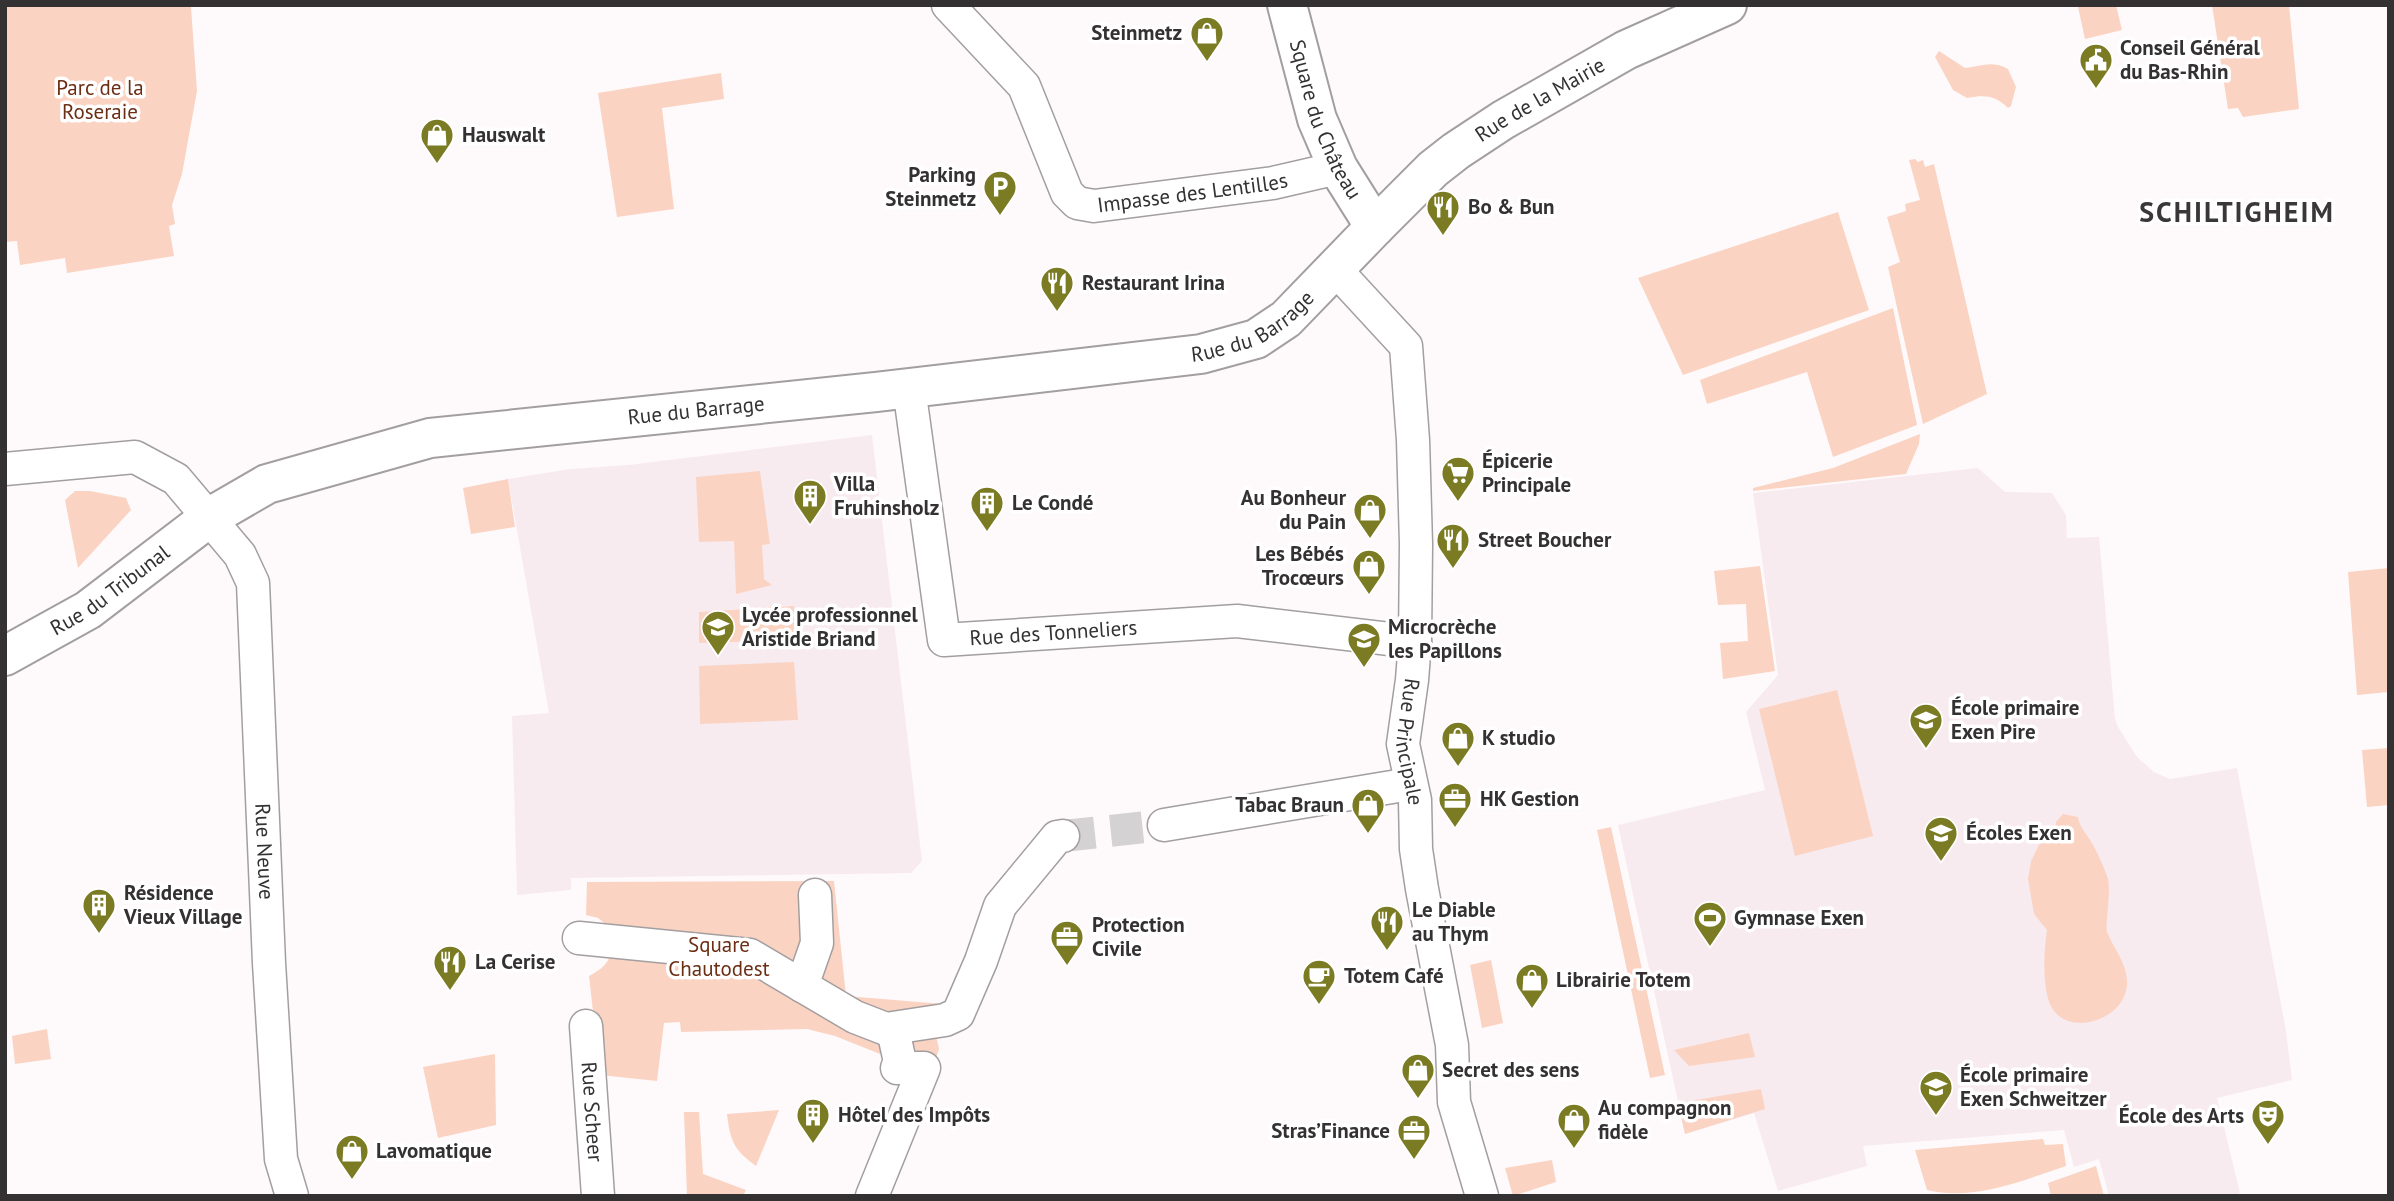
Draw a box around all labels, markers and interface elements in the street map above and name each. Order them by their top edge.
shop icon: Steinmetz [1188,14,1226,63]
place label: Steinmetz [1091,19,1182,46]
place label: Conseil Général du Bas-Rhin [2120,34,2260,85]
street label: Square du Château [1284,37,1368,204]
public building icon: Conseil Général du Bas-Rhin [2077,41,2115,90]
street label: Rue de la Mairie [1470,51,1610,148]
park label: Parc de la Roseraie [56,74,144,125]
shop icon: Hauswalt [418,116,456,165]
place label: Hauswalt [462,121,546,148]
place label: Parking Steinmetz [885,161,976,212]
street label: Impasse des Lentilles [1096,166,1290,218]
parking icon: Parking Steinmetz [981,168,1019,217]
restaurant icon: Bo & Bun [1424,188,1462,237]
place label: Bo & Bun [1468,193,1555,220]
district label: SCHILTIGHEIM [2139,193,2335,230]
restaurant icon: Restaurant Irina [1038,264,1076,313]
place label: Restaurant Irina [1082,269,1225,296]
street label: Rue du Barrage [1190,284,1319,368]
street label: Rue du Barrage [626,390,766,431]
place label: Épicerie Principale [1482,447,1571,498]
supermarket icon: Épicerie Principale [1439,454,1477,503]
place label: Villa Fruhinsholz [833,470,939,521]
building icon: Villa Fruhinsholz [791,477,829,526]
building icon: Le Condé [968,484,1006,533]
place label: Au Bonheur du Pain [1241,484,1347,535]
place label: Le Condé [1012,489,1093,516]
shop icon: Au Bonheur du Pain [1351,491,1389,540]
restaurant icon: Street Boucher [1434,521,1472,570]
place label: Street Boucher [1478,526,1612,553]
street label: Rue du Tribunal [45,539,175,641]
place label: Les Bébés Trocœurs [1255,540,1344,591]
shop icon: Les Bébés Trocœurs [1350,547,1388,596]
place label: Lycée professionnel Aristide Briand [742,601,918,652]
school or university icon: Lycée professionnel Aristide Briand [699,608,737,657]
place label: Microcrèche les Papillons [1388,613,1502,664]
street label: Rue des Tonneliers [969,614,1138,651]
school or university icon: Microcrèche les Papillons [1345,620,1383,669]
street label: Rue Principale [1390,677,1429,806]
place label: École primaire Exen Pire [1951,694,2080,745]
school or university icon: École primaire Exen Pire [1907,701,1945,750]
shop icon: K studio [1439,719,1477,768]
place label: K studio [1482,724,1555,751]
office icon: HK Gestion [1436,780,1474,829]
place label: HK Gestion [1480,785,1579,812]
shop icon: Tabac Braun [1349,786,1387,835]
place label: Tabac Braun [1235,791,1344,818]
street label: Rue Neuve [249,803,280,900]
school or university icon: Écoles Exen [1922,814,1960,863]
place label: Écoles Exen [1966,819,2072,846]
place label: Résidence Vieux Village [123,879,242,930]
building icon: Résidence Vieux Village [80,886,118,935]
place label: Le Diable au Thym [1412,896,1496,947]
sports icon: Gymnase Exen [1691,899,1729,948]
restaurant icon: Le Diable au Thym [1368,903,1406,952]
place label: Gymnase Exen [1734,904,1864,931]
place label: Protection Civile [1092,911,1185,962]
office icon: Protection Civile [1048,918,1086,967]
park label: Square Chautodest [668,931,770,982]
restaurant icon: La Cerise [431,943,469,992]
place label: La Cerise [475,948,555,975]
cafe icon: Totem Café [1300,957,1338,1006]
shop icon: Librairie Totem [1513,961,1551,1010]
place label: Totem Café [1344,962,1444,989]
place label: Librairie Totem [1556,966,1691,993]
shop icon: Secret des sens [1399,1051,1437,1100]
place label: Secret des sens [1442,1056,1580,1083]
street label: Rue Scheer [576,1061,610,1163]
place label: École primaire Exen Schweitzer [1960,1061,2107,1112]
school or university icon: École primaire Exen Schweitzer [1917,1068,1955,1117]
place label: Au compagnon fidèle [1598,1094,1731,1145]
building icon: Hôtel des Impôts [794,1096,832,1145]
theatre icon: École des Arts [2249,1097,2287,1146]
place label: Hôtel des Impôts [838,1101,990,1128]
shop icon: Au compagnon fidèle [1555,1101,1593,1150]
place label: École des Arts [2119,1102,2244,1129]
office icon: Stras’Finance [1395,1112,1433,1161]
place label: Stras’Finance [1271,1117,1390,1144]
shop icon: Lavomatique [333,1132,371,1181]
place label: Lavomatique [376,1137,492,1164]

